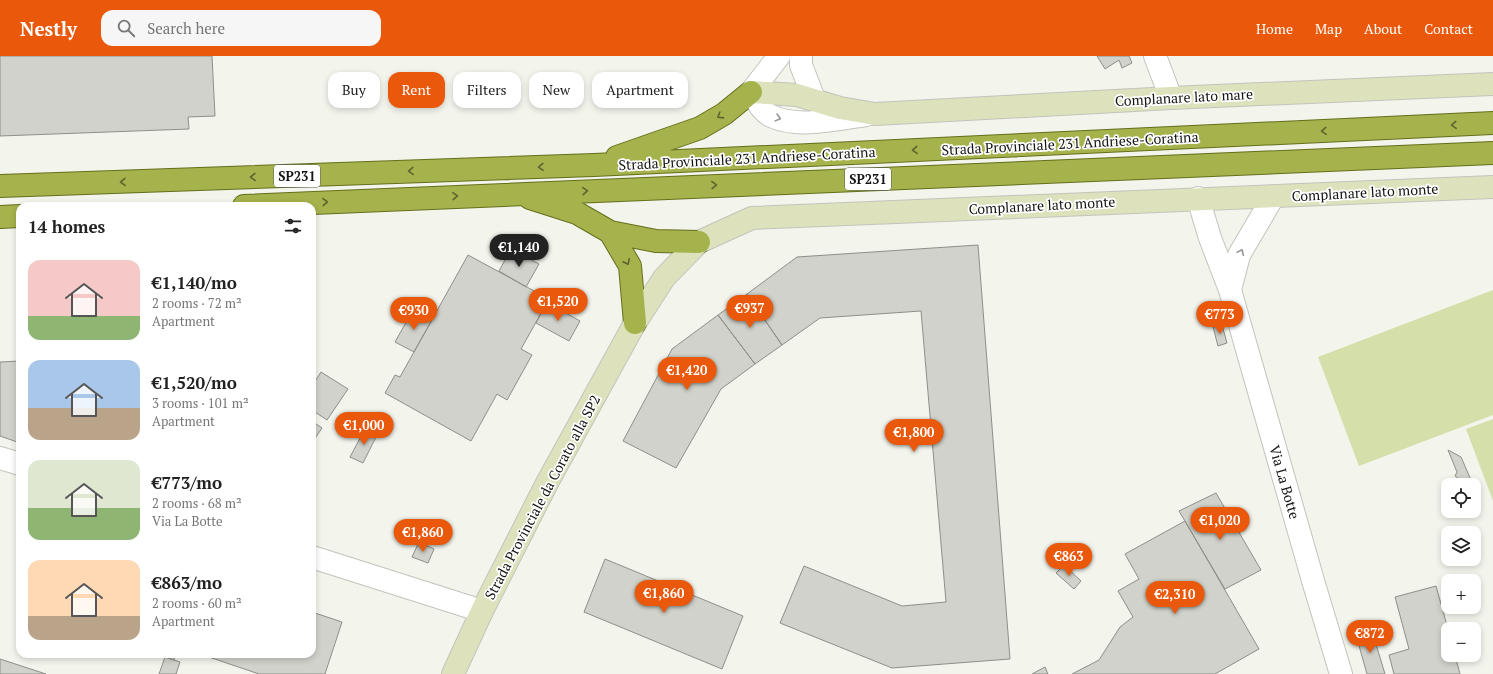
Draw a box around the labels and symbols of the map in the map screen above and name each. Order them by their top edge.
street label: Complanare lato mare [1115,84,1253,110]
one-way arrow [717,111,724,119]
one-way arrow [774,113,781,122]
one-way arrow [1451,121,1457,129]
street label: Strada Provinciale 231 Andriese-Coratina [941,127,1199,159]
one-way arrow [1321,127,1327,135]
street label: Strada Provinciale 231 Andriese-Coratina [618,142,876,174]
one-way arrow [912,146,918,154]
one-way arrow [538,163,544,171]
road number: SP231 [274,165,320,187]
one-way arrow [408,167,414,176]
road number: SP231 [845,168,891,190]
one-way arrow [250,173,256,181]
one-way arrow [120,177,126,186]
street label: Complanare lato monte [1291,179,1439,205]
one-way arrow [711,181,717,190]
one-way arrow [582,186,588,195]
one-way arrow [452,192,458,201]
street label: Complanare lato monte [968,192,1116,218]
one-way arrow [322,198,328,207]
pin: €1,140 [486,234,552,268]
one-way arrow [1236,249,1244,257]
one-way arrow [622,258,630,266]
pin: €1,520 [525,288,591,322]
pin: €937 [726,295,774,329]
pin: €930 [390,297,438,331]
pin: €773 [1196,301,1244,335]
pin: €1,420 [654,357,720,391]
street label: Strada Provinciale da Corato alla SP2 [480,391,604,603]
pin: €1,000 [331,412,397,446]
pin: €1,800 [881,419,947,453]
street label: Via La Botte [1265,443,1305,521]
pin: €1,020 [1187,507,1253,541]
pin: €1,860 [390,519,456,553]
pin: €863 [1045,543,1093,577]
pin: €1,860 [631,580,697,614]
pin: €2,310 [1142,581,1208,615]
pin: €872 [1346,620,1394,654]

